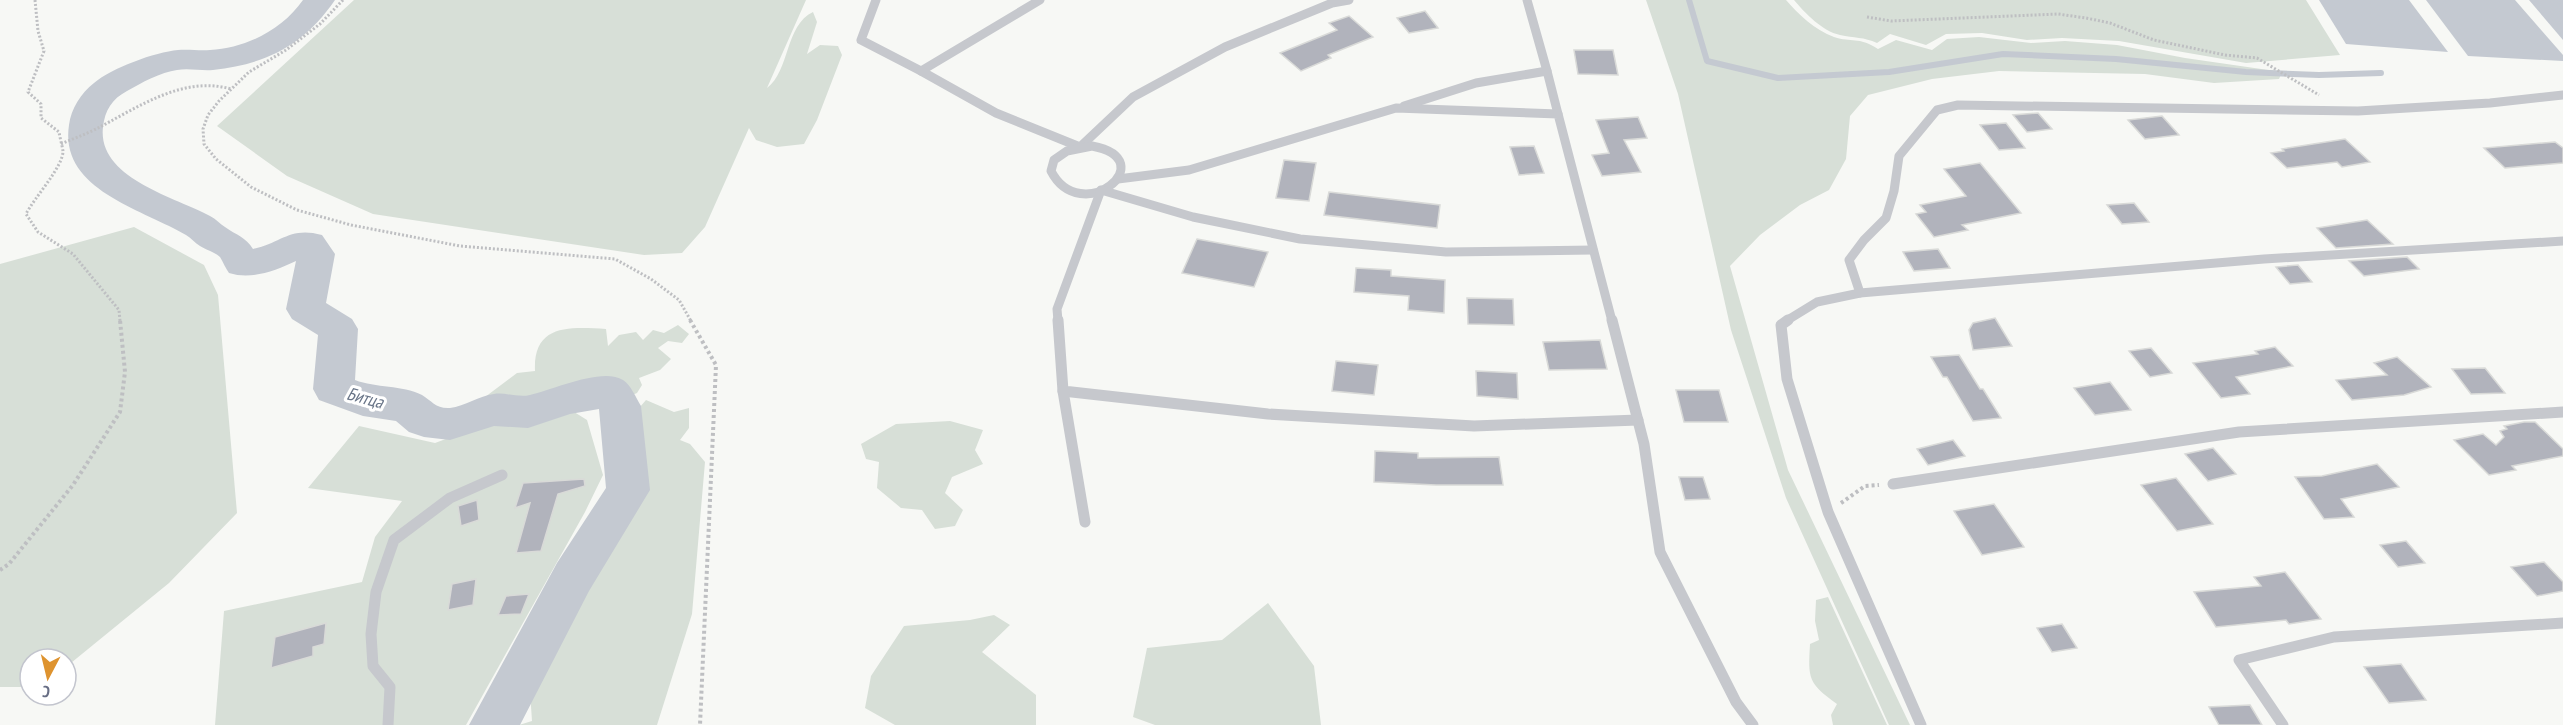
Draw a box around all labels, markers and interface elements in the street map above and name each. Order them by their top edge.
water label: Битца [344,382,387,414]
north arrow [18,647,78,707]
text: С [41,681,51,702]

